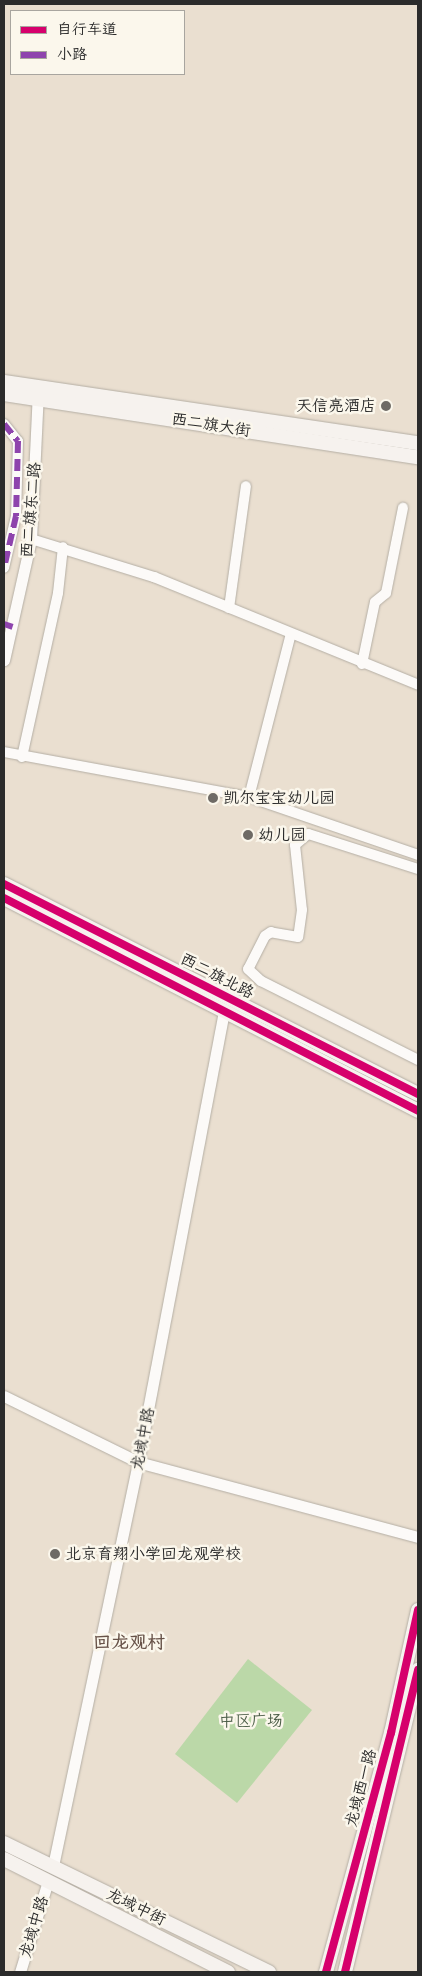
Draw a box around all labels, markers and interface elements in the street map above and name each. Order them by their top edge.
legend [10,10,185,75]
text: 自行车道 [57,19,117,40]
text: 小路 [57,44,87,65]
place label: 天信亮酒店 [296,396,376,416]
marker: 天信亮酒店 [380,400,392,412]
street label: 西二旗大街 [170,409,252,441]
street label: 西二旗东二路 [17,461,45,559]
place label: 凯尔宝宝幼儿园 [223,788,335,808]
marker: 凯尔宝宝幼儿园 [207,792,219,804]
place label: 幼儿园 [258,825,306,845]
marker: 幼儿园 [242,829,254,841]
street label: 西二旗北路 [177,949,257,1003]
street label: 龙域中路 [127,1406,159,1472]
place label: 北京育翔小学回龙观学校 [65,1544,241,1564]
marker: 北京育翔小学回龙观学校 [49,1548,61,1560]
district label: 回龙观村 [93,1632,165,1654]
park label: 中区广场 [219,1711,283,1731]
street label: 龙域西一路 [341,1747,381,1829]
street label: 龙域中街 [103,1884,169,1930]
street label: 龙域中路 [15,1894,53,1960]

